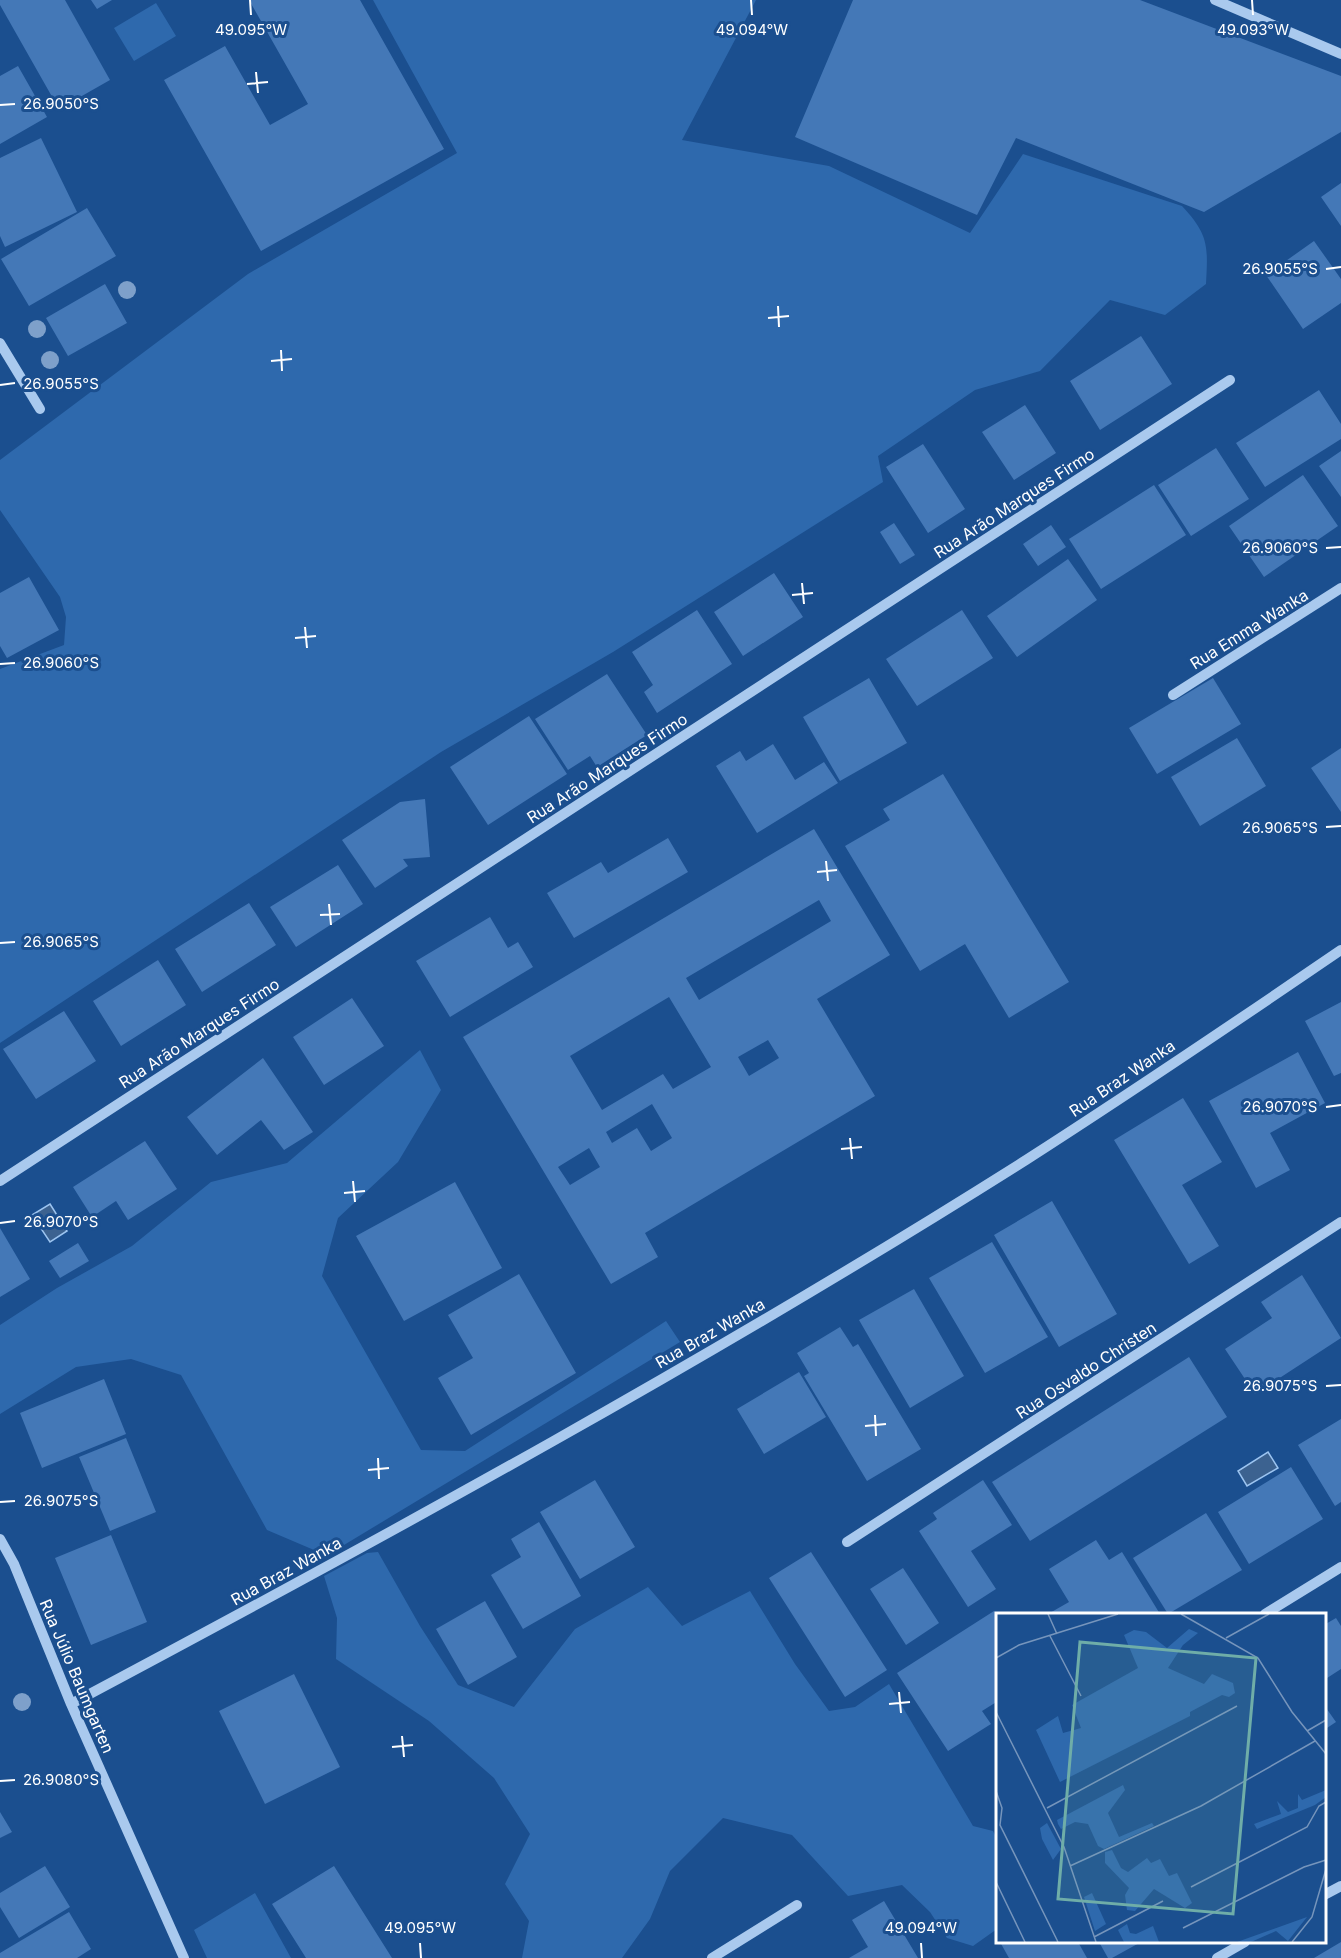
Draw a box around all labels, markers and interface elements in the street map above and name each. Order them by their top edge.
text: 49.095°W [215,20,287,39]
text: 49.094°W [716,20,788,39]
text: 49.093°W [1217,20,1289,39]
text: 26.9050°S [23,94,99,113]
text: 26.9055°S [1242,259,1318,278]
text: 26.9055°S [23,374,99,393]
street label: Rua Arão Marques Firmo [930,444,1098,562]
text: 26.9060°S [1242,538,1318,557]
street label: Rua Emma Wanka [1186,585,1312,673]
text: 26.9060°S [23,653,99,672]
street label: Rua Arão Marques Firmo [523,709,691,827]
text: 26.9065°S [1242,818,1318,837]
text: 26.9065°S [23,932,99,951]
street label: Rua Arão Marques Firmo [115,974,283,1092]
street label: Rua Braz Wanka [1065,1035,1179,1121]
text: 26.9070°S [1243,1097,1317,1116]
text: 26.9070°S [24,1212,98,1231]
street label: Rua Braz Wanka [652,1294,768,1372]
street label: Rua Osvaldo Christen [1012,1317,1160,1423]
text: 26.9075°S [1243,1376,1317,1395]
text: 26.9075°S [24,1491,98,1510]
street label: Rua Braz Wanka [227,1532,345,1610]
street label: Rua Júlio Baumgarten [35,1596,119,1756]
inset map [996,1613,1326,1943]
text: 26.9080°S [23,1770,99,1789]
text: 49.095°W [384,1918,456,1937]
text: 49.094°W [885,1918,957,1937]

